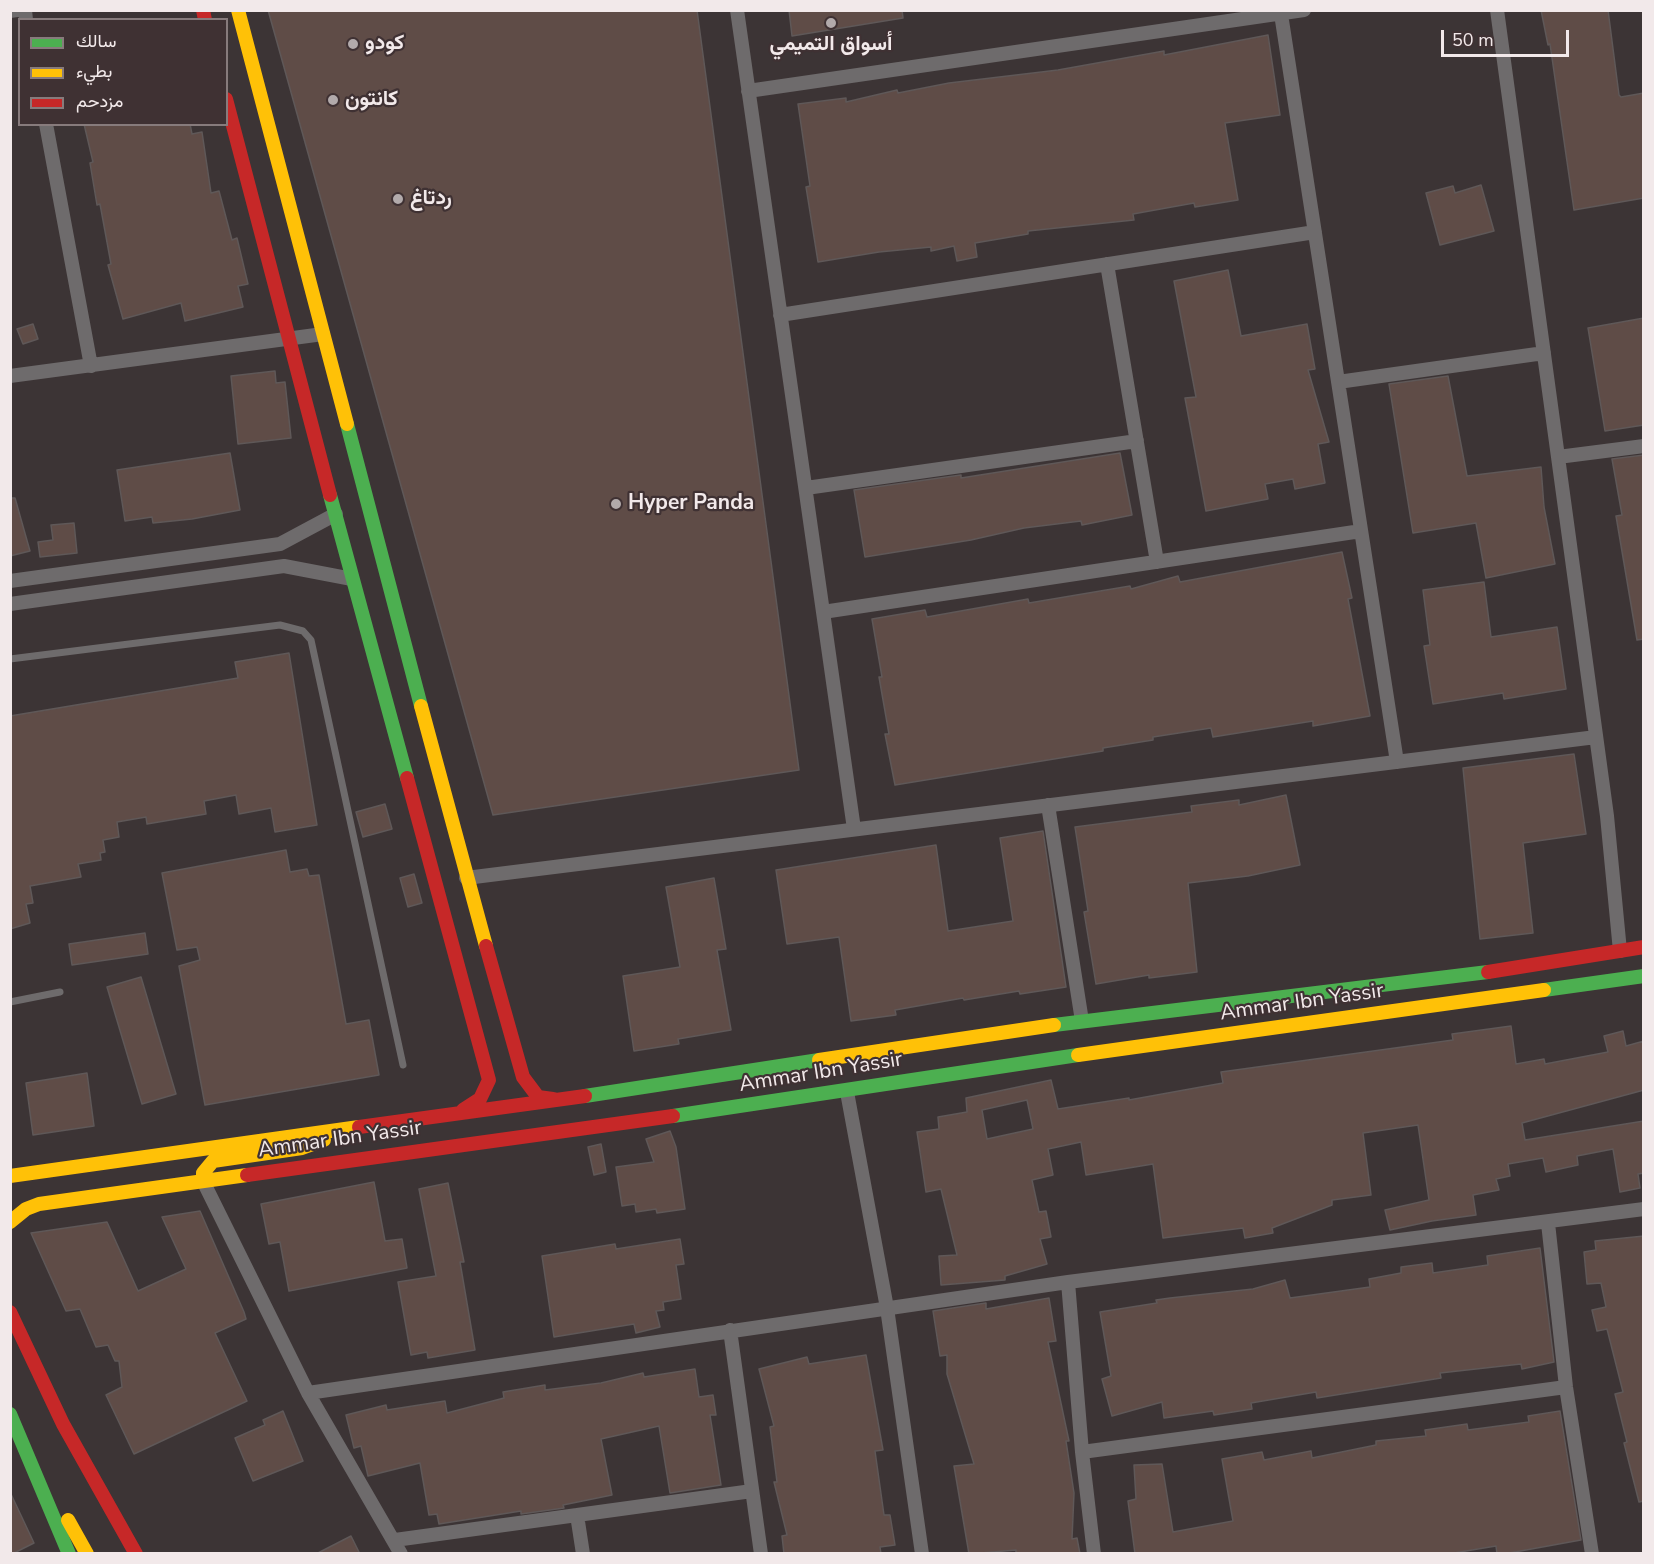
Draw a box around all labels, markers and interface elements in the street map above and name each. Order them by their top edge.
marker: أسواق التميمي [824,16,838,30]
legend [18,18,228,126]
scale bar [1444,18,1572,56]
text: 50 m [1452,28,1494,52]
text: سالك [76,29,116,53]
place label: كودو [365,31,404,57]
place label: أسواق التميمي [770,32,892,58]
marker: كودو [346,37,360,51]
text: بطيء [76,59,112,83]
place label: كانتون [345,87,398,113]
text: مزدحم [76,89,123,113]
marker: كانتون [326,93,340,107]
place label: ردتاغ [410,186,452,212]
marker: ردتاغ [391,192,405,206]
place label: Hyper Panda [628,491,754,517]
marker: Hyper Panda [609,497,623,511]
street label: Ammar Ibn Yassir [1219,979,1385,1027]
street label: Ammar Ibn Yassir [738,1048,904,1098]
street label: Ammar Ibn Yassir [257,1116,423,1164]

